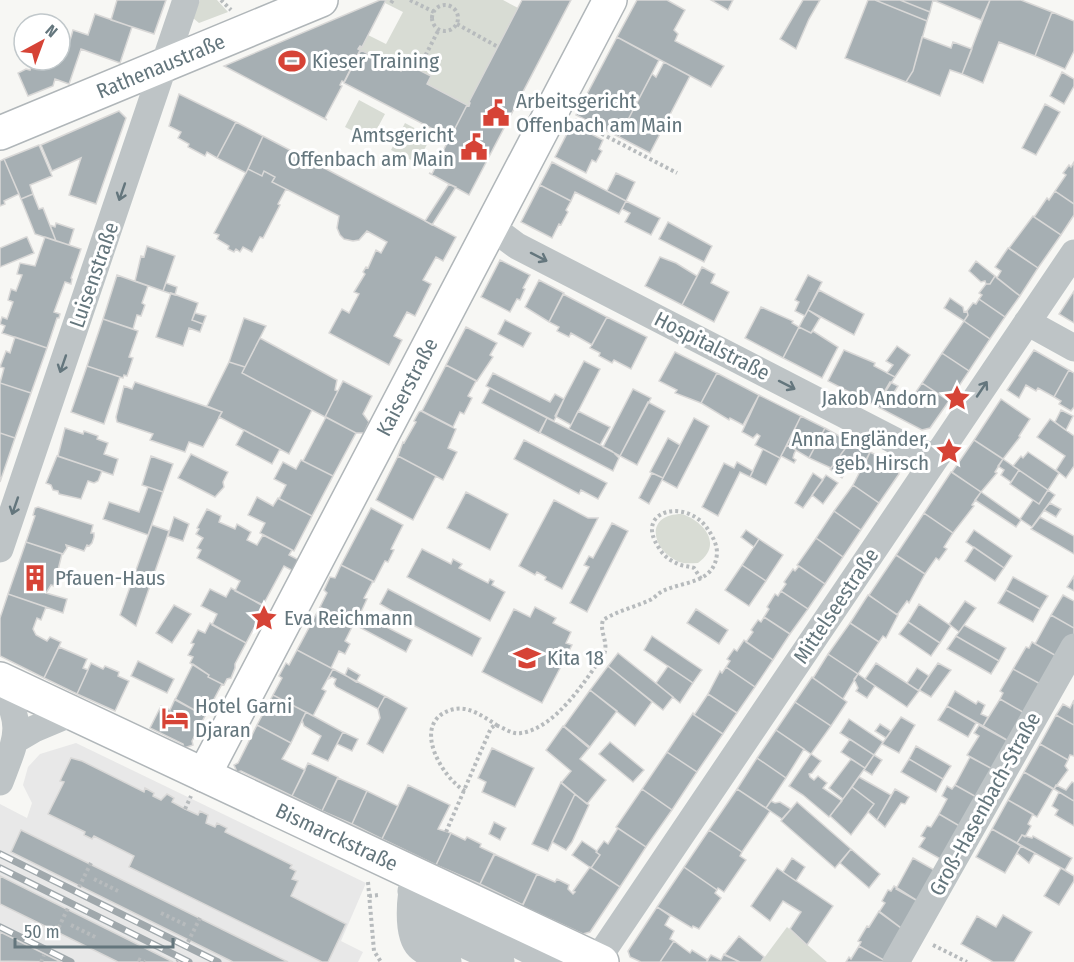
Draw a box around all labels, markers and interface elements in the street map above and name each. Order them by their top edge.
north arrow [12,12,72,72]
text: N [42,21,61,41]
street label: Rathenaustraße [93,28,229,105]
sports icon: Kieser Training [277,46,307,76]
place label: Kieser Training [312,48,439,74]
place label: Arbeitsgericht Offenbach am Main [516,88,683,138]
public building icon: Arbeitsgericht Offenbach am Main [481,98,511,128]
place label: Amtsgericht Offenbach am Main [288,122,454,172]
public building icon: Amtsgericht Offenbach am Main [459,132,489,162]
one-way arrow [116,182,127,201]
street label: Luisenstraße [64,219,124,331]
one-way arrow [530,252,548,263]
street label: Hospitalstraße [650,306,774,386]
street label: Kaiserstraße [371,333,444,441]
one-way arrow [57,354,68,373]
one-way arrow [778,380,796,391]
one-way arrow [976,381,988,398]
place icon: Jakob Andorn [942,383,972,413]
place label: Jakob Andorn [821,385,937,411]
place label: Anna Engländer, geb. Hirsch [792,426,929,476]
place icon: Anna Engländer, geb. Hirsch [934,436,964,466]
one-way arrow [9,496,20,515]
street label: Mittelseestraße [788,543,884,669]
building icon: Pfauen-Haus [20,563,50,593]
place label: Pfauen-Haus [55,565,165,591]
place icon: Eva Reichmann [249,603,279,633]
place label: Eva Reichmann [284,605,413,631]
school or university icon: Kita 18 [512,643,542,673]
place label: Kita 18 [547,645,604,671]
place label: Hotel Garni Djaran [195,693,292,743]
hotel icon: Hotel Garni Djaran [160,703,190,733]
street label: Groß-Hasenbach-Straße [924,708,1046,900]
street label: Bismarckstraße [271,797,402,877]
scale bar [15,911,172,949]
text: 50 m [24,921,60,943]

